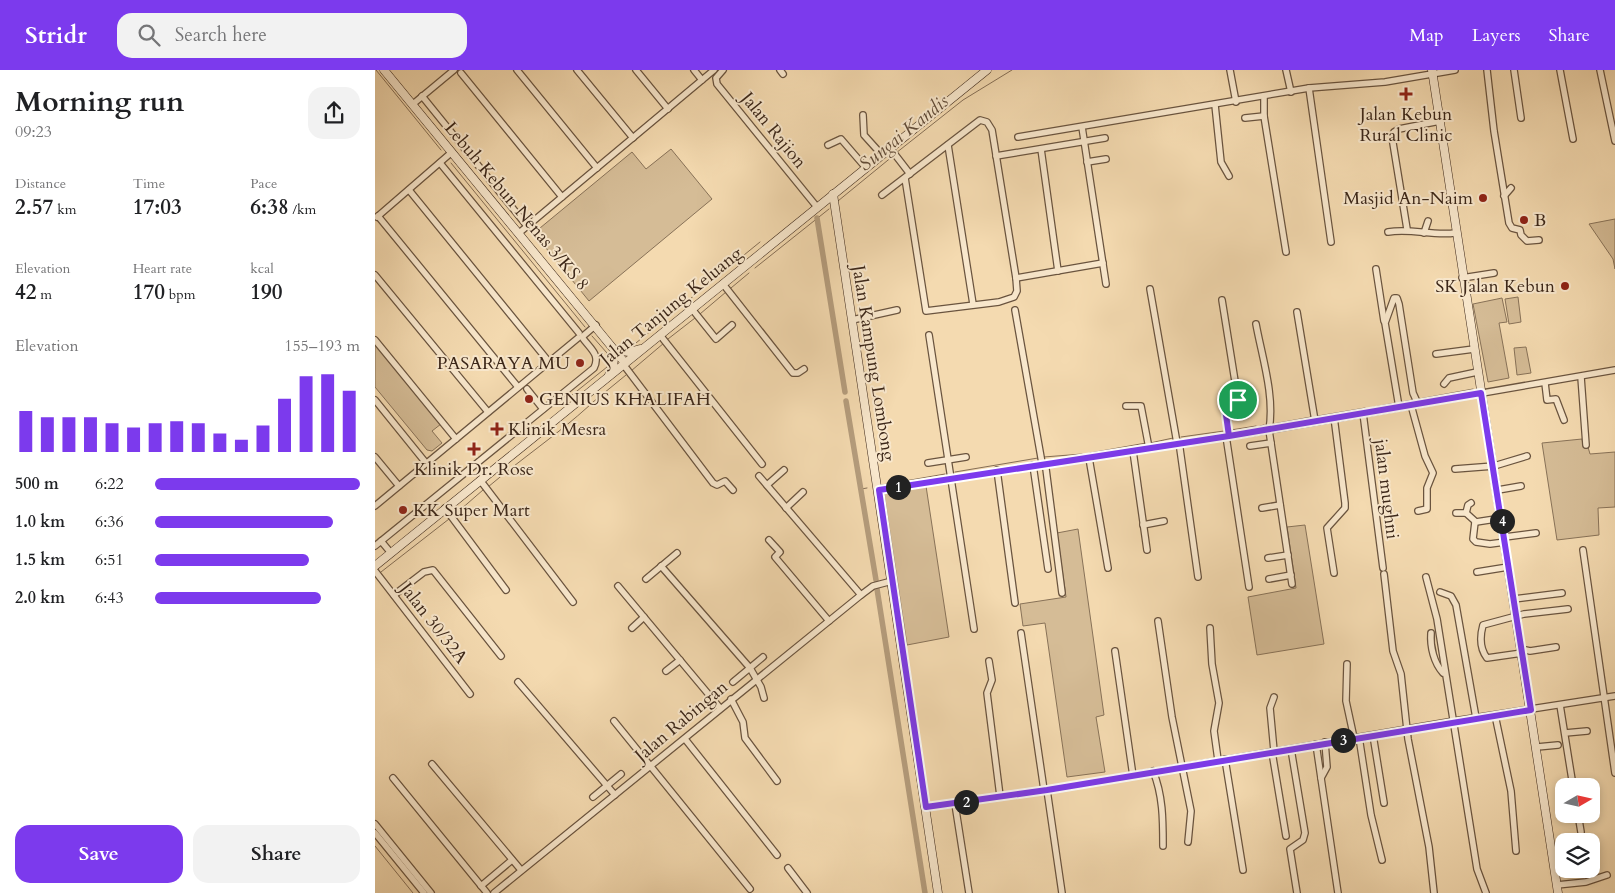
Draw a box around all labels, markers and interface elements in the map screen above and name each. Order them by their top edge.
search box [117,13,467,58]
text: Stridr [25,19,87,52]
icon: search [135,21,163,49]
text: Search here [175,22,267,48]
text: Map [1409,23,1444,48]
text: Layers [1472,23,1521,48]
text: Share [1549,23,1590,48]
text: Morning run [15,83,184,121]
street label: Jalan Rajion [733,85,813,174]
button: share [308,87,360,139]
marker: Jalan Kebun Rural Clinic [1399,87,1413,101]
water label: Sungai Kandis [853,88,955,177]
place label: Jalan Kebun Rural Clinic [1357,102,1453,148]
street label: Lebuh Kebun Nenas 3/KS 8 [438,117,595,296]
text: 09:23 [15,121,52,143]
text: Distance [15,174,66,193]
text: Time [133,174,165,193]
text: Pace [250,174,277,193]
place label: Masjid An-Naim [1343,186,1474,211]
marker: Masjid An-Naim [1477,192,1489,204]
text: 2.57 [15,193,53,222]
text: 17:03 [133,193,182,222]
text: 6:38 [250,193,289,222]
text: km [53,200,76,219]
text: /km [289,200,316,219]
place label: B [1534,208,1546,233]
marker: B [1518,214,1530,226]
street label: Jalan Tanjung Keluang [592,240,749,374]
text: Elevation [15,259,71,278]
text: Heart rate [133,259,192,278]
text: kcal [250,259,274,278]
street label: Jalan Kampung Lombong [845,260,901,464]
place label: SK Jalan Kebun [1435,274,1556,299]
text: 42 [15,278,37,307]
text: 170 [133,278,165,307]
text: 190 [250,278,283,307]
marker: SK Jalan Kebun [1559,280,1571,292]
text: m [37,285,52,304]
text: bpm [165,285,196,304]
text: Elevation [15,335,79,357]
text: 155–193 m [284,335,360,357]
place label: PASARAYA MU [437,351,570,376]
marker: PASARAYA MU [574,357,586,369]
pin [1217,379,1259,421]
icon: arrive [1224,386,1252,414]
place label: GENIUS KHALIFAH [539,387,711,412]
marker: GENIUS KHALIFAH [523,393,535,405]
place label: Klinik Mesra [508,417,607,442]
marker: Klinik Mesra [490,422,504,436]
street label: jalan mughni [1368,435,1405,541]
marker: Klinik Dr. Rose [467,442,481,456]
place label: Klinik Dr. Rose [414,457,534,482]
text: 500 m [15,473,59,495]
text: 6:22 [95,473,124,495]
pin: 1 [885,474,911,500]
text: 1 [895,478,902,497]
place label: KK Super Mart [413,498,530,523]
marker: KK Super Mart [397,504,409,516]
pin: 4 [1489,508,1515,534]
text: 1.0 km [15,511,65,533]
text: 6:36 [95,511,124,533]
text: 4 [1499,512,1506,531]
text: 1.5 km [15,549,65,571]
text: 6:51 [95,549,124,571]
street label: Jalan 30/32A [392,575,473,669]
text: 2.0 km [15,587,65,609]
text: 6:43 [95,587,124,609]
street label: Jalan Rabingan [627,674,734,770]
pin: 3 [1331,728,1355,752]
text: 3 [1340,731,1347,750]
north arrow [1555,778,1600,822]
map controls [1555,778,1600,878]
pin: 2 [953,790,979,814]
text: 2 [963,793,970,812]
button: Save [15,825,183,883]
button: Share [193,825,360,883]
button: layers [1555,833,1600,878]

